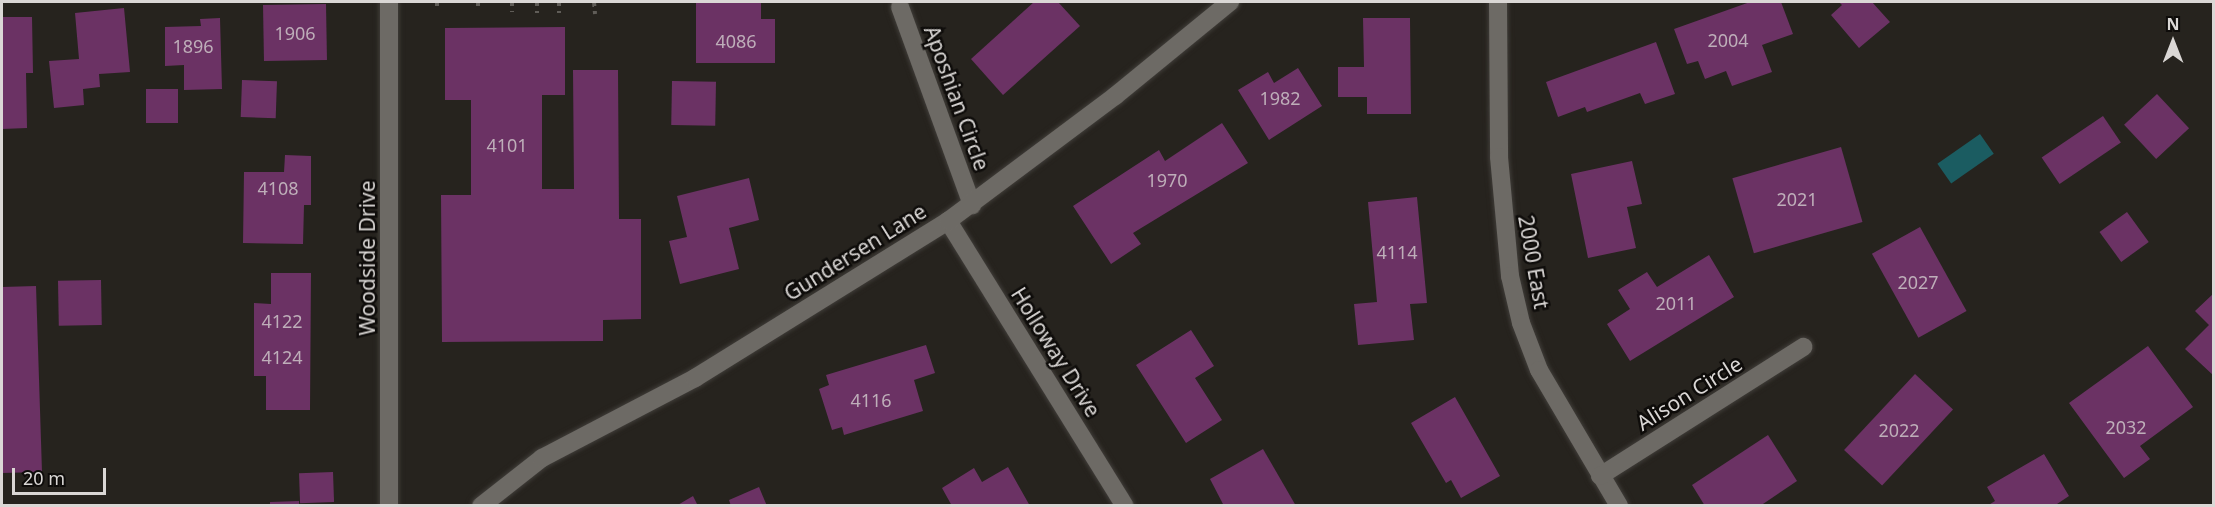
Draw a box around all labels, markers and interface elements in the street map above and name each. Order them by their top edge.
north arrow [2143,12,2203,72]
text: N [2166,13,2180,35]
house number: 1906 [274,22,316,44]
street label: Aposhian Circle [919,22,995,174]
house number: 2004 [1707,29,1749,51]
house number: 4086 [715,30,757,52]
house number: 1896 [172,35,214,57]
house number: 1982 [1259,87,1301,109]
house number: 4101 [486,134,528,156]
house number: 1970 [1146,169,1188,191]
house number: 4108 [257,177,299,199]
street label: Woodside Drive [354,180,380,336]
house number: 2021 [1776,188,1818,210]
street label: Gundersen Lane [779,198,931,306]
street label: 2000 East [1513,213,1555,311]
house number: 4114 [1376,241,1418,263]
house number: 2027 [1897,271,1939,293]
street label: Holloway Drive [1006,283,1106,421]
house number: 2011 [1655,292,1697,314]
house number: 4122 [261,310,303,332]
house number: 4124 [261,346,303,368]
street label: Alison Circle [1632,351,1746,435]
house number: 4116 [850,389,892,411]
house number: 2032 [2105,416,2147,438]
house number: 2022 [1878,419,1920,441]
scale bar [15,456,110,494]
text: 20 m [23,466,65,490]

